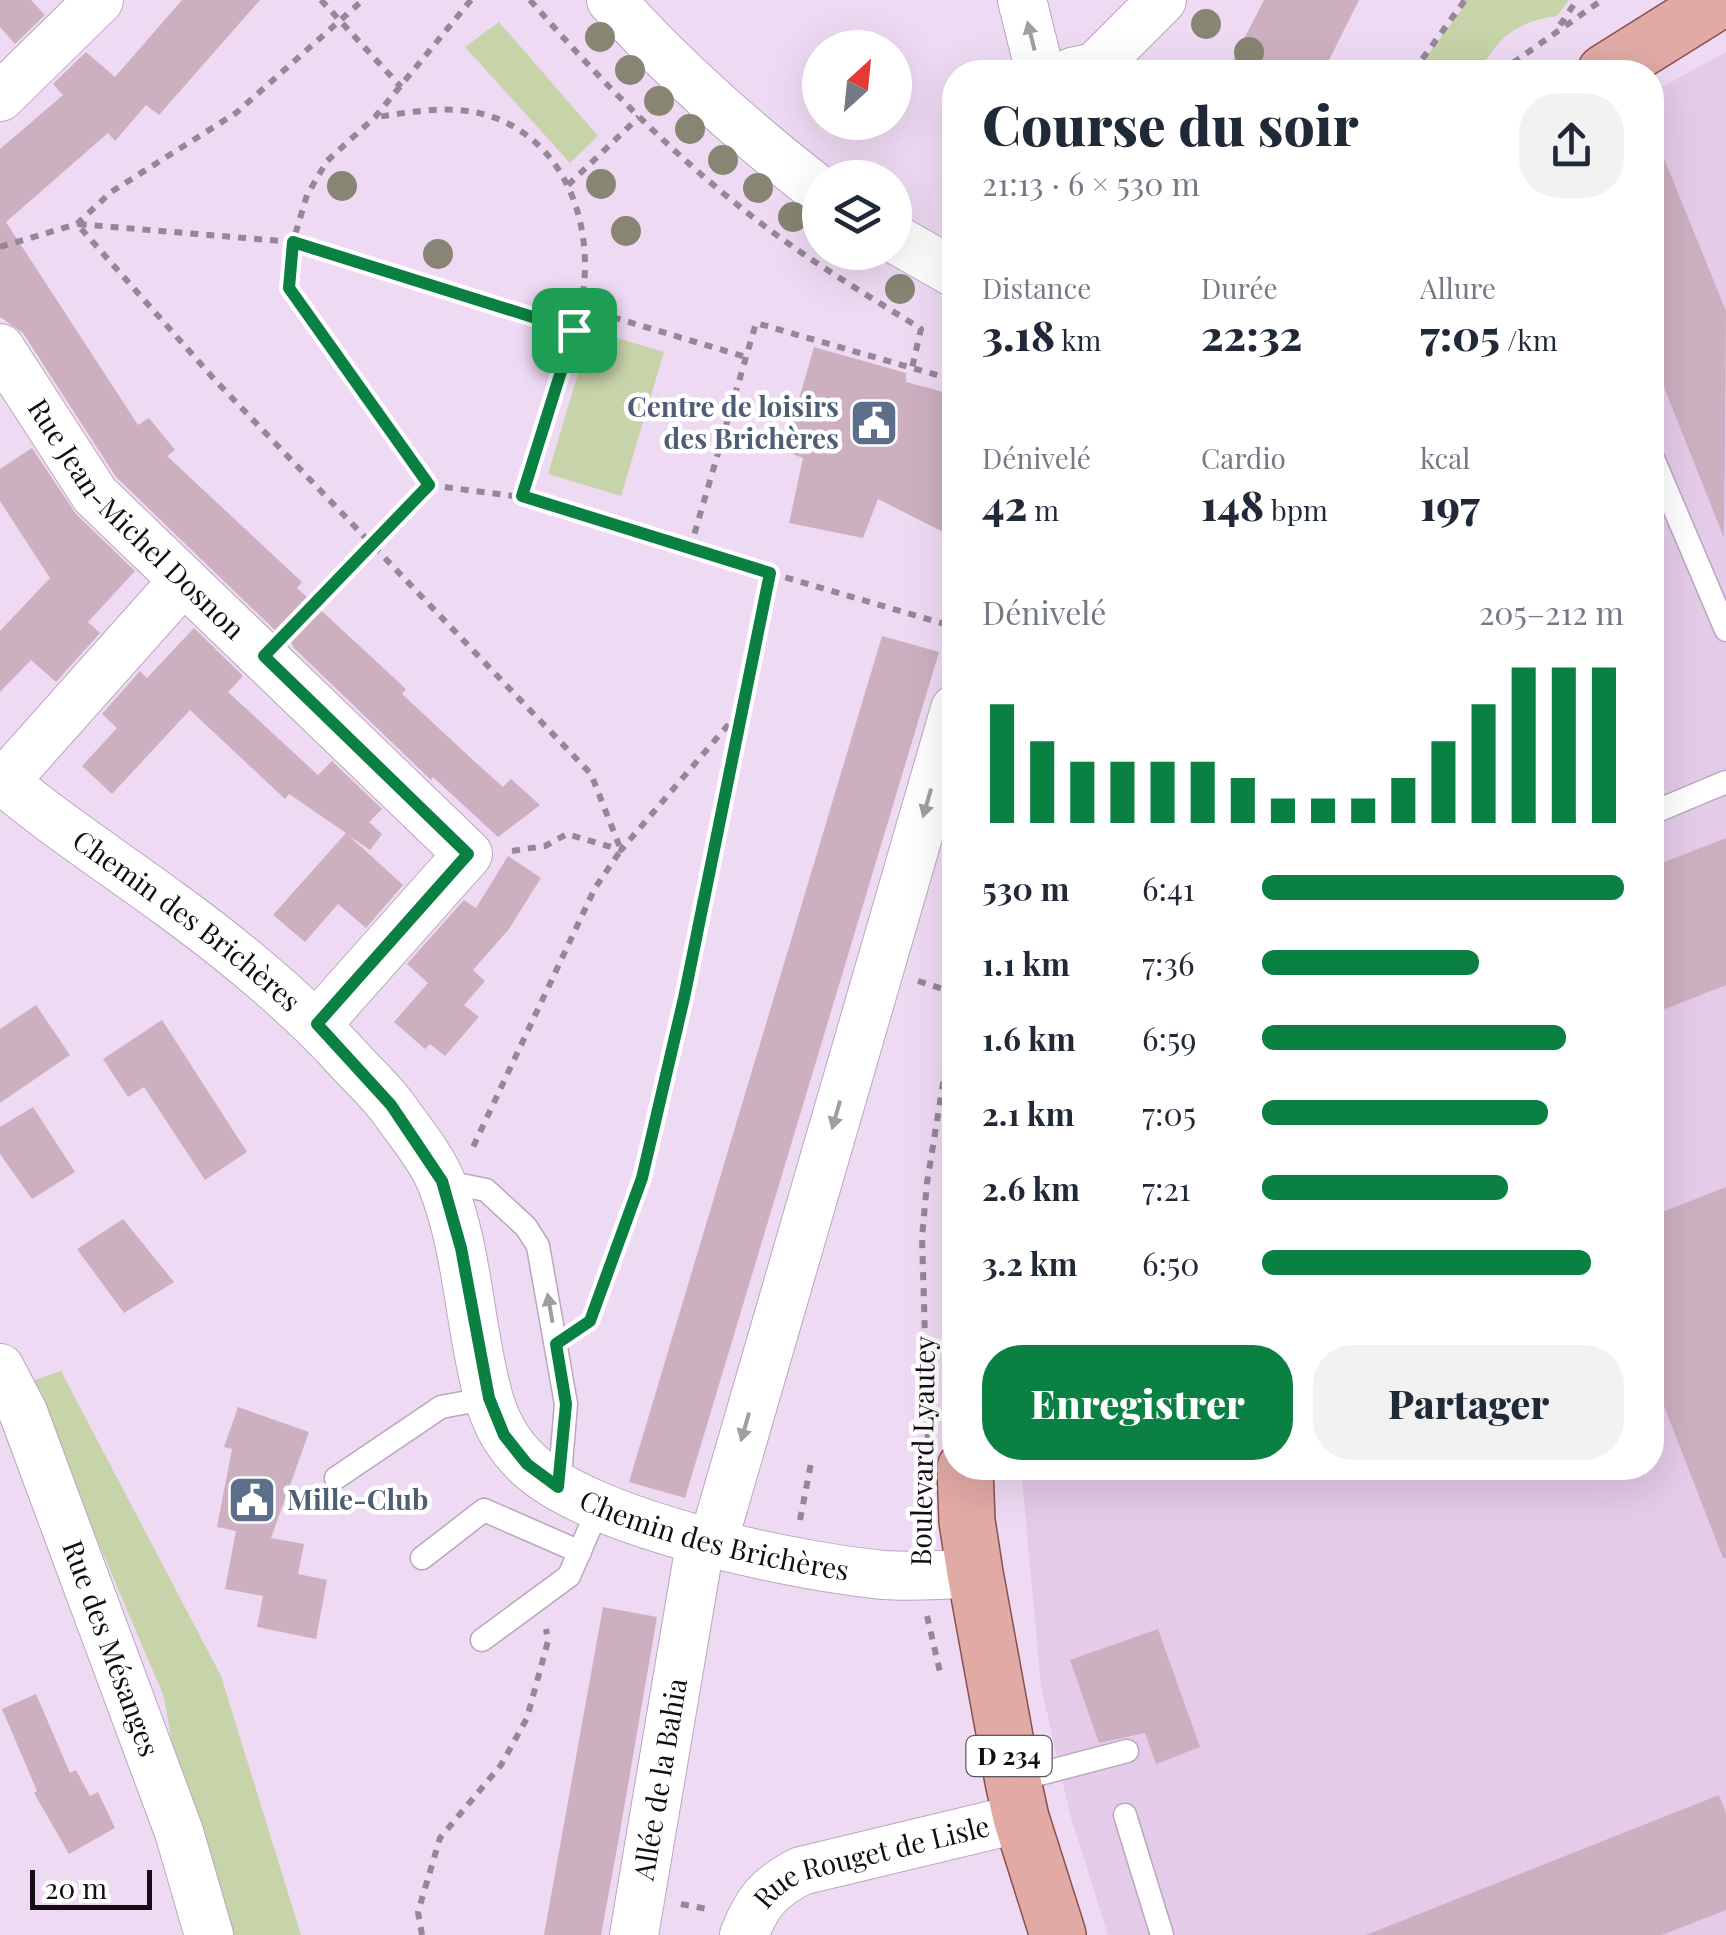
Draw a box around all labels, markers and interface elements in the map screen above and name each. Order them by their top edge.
one-way arrow [1023,20,1039,51]
north arrow [802,30,912,140]
map controls [802,30,912,270]
text: Course du soir [982,86,1359,160]
button: share [1519,93,1624,198]
button: layers [802,160,912,270]
text: 21:13 · 6 × 530 m [982,161,1200,204]
text: Distance [982,269,1091,306]
text: Durée [1201,269,1278,306]
text: Allure [1420,269,1496,306]
pin [532,288,617,373]
icon: arrive [547,303,602,358]
text: 3.18 [982,306,1055,362]
text: 22:32 [1201,306,1302,362]
text: 7:05 [1420,306,1500,362]
text: km [1055,321,1101,358]
text: /km [1500,321,1558,358]
place label: Centre de loisirs des Brichères [627,387,839,456]
street label: Rue Jean-Michel Dosnon [21,391,254,647]
public building icon: Centre de loisirs des Brichères [848,397,900,449]
text: Dénivelé [982,439,1091,476]
text: Cardio [1201,439,1286,476]
text: kcal [1420,439,1470,476]
text: 42 [982,476,1027,532]
text: 148 [1201,476,1264,532]
text: 197 [1420,476,1480,532]
text: m [1027,491,1059,528]
text: bpm [1264,491,1328,528]
text: Dénivelé [982,590,1106,633]
text: 205–212 m [1479,590,1624,633]
one-way arrow [919,788,934,819]
street label: Chemin des Brichères [66,821,309,1019]
text: 530 m [982,866,1069,909]
text: 6:41 [1142,866,1195,909]
text: 1.1 km [982,941,1070,984]
text: 7:36 [1142,941,1194,984]
text: 1.6 km [982,1016,1076,1059]
text: 6:59 [1142,1016,1197,1059]
text: 2.1 km [982,1091,1074,1134]
text: 7:05 [1142,1091,1196,1134]
one-way arrow [828,1100,843,1131]
text: 2.6 km [982,1166,1080,1209]
text: 7:21 [1142,1166,1191,1209]
text: 3.2 km [982,1241,1077,1284]
text: 6:50 [1142,1241,1200,1284]
one-way arrow [542,1292,557,1324]
street label: Boulevard Lyautey [901,1336,942,1566]
button: Enregistrer [982,1345,1293,1460]
button: Partager [1313,1345,1624,1460]
one-way arrow [737,1412,752,1442]
public building icon: Mille-Club [226,1474,278,1526]
place label: Mille-Club [287,1480,429,1517]
street label: Chemin des Brichères [574,1480,852,1588]
street label: Rue des Mésanges [55,1535,169,1761]
street label: Allée de la Bahia [623,1675,694,1884]
road number: D 234 [966,1736,1052,1776]
street label: Rue Rouget de Lisle [744,1806,993,1915]
scale bar [30,1865,152,1910]
text: 20 m [45,1869,107,1906]

